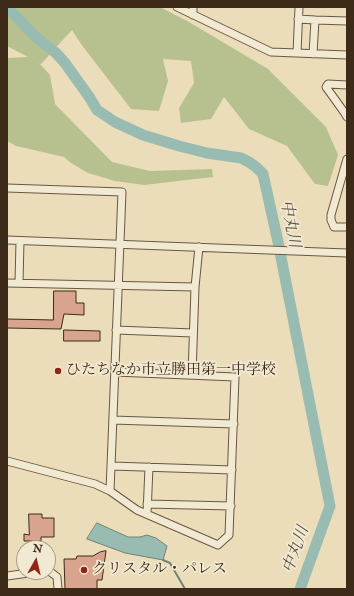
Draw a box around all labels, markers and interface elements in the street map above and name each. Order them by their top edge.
water label: 中丸川 [275,199,303,249]
place label: ひたちなか市立勝田第一中学校 [66,362,276,380]
marker: ひたちなか市立勝田第一中学校 [53,366,63,376]
water label: 中丸川 [280,524,314,576]
north arrow [16,540,56,580]
text: N [32,542,43,557]
place label: クリスタル・パレス [92,561,227,579]
marker: クリスタル・パレス [79,565,89,575]

